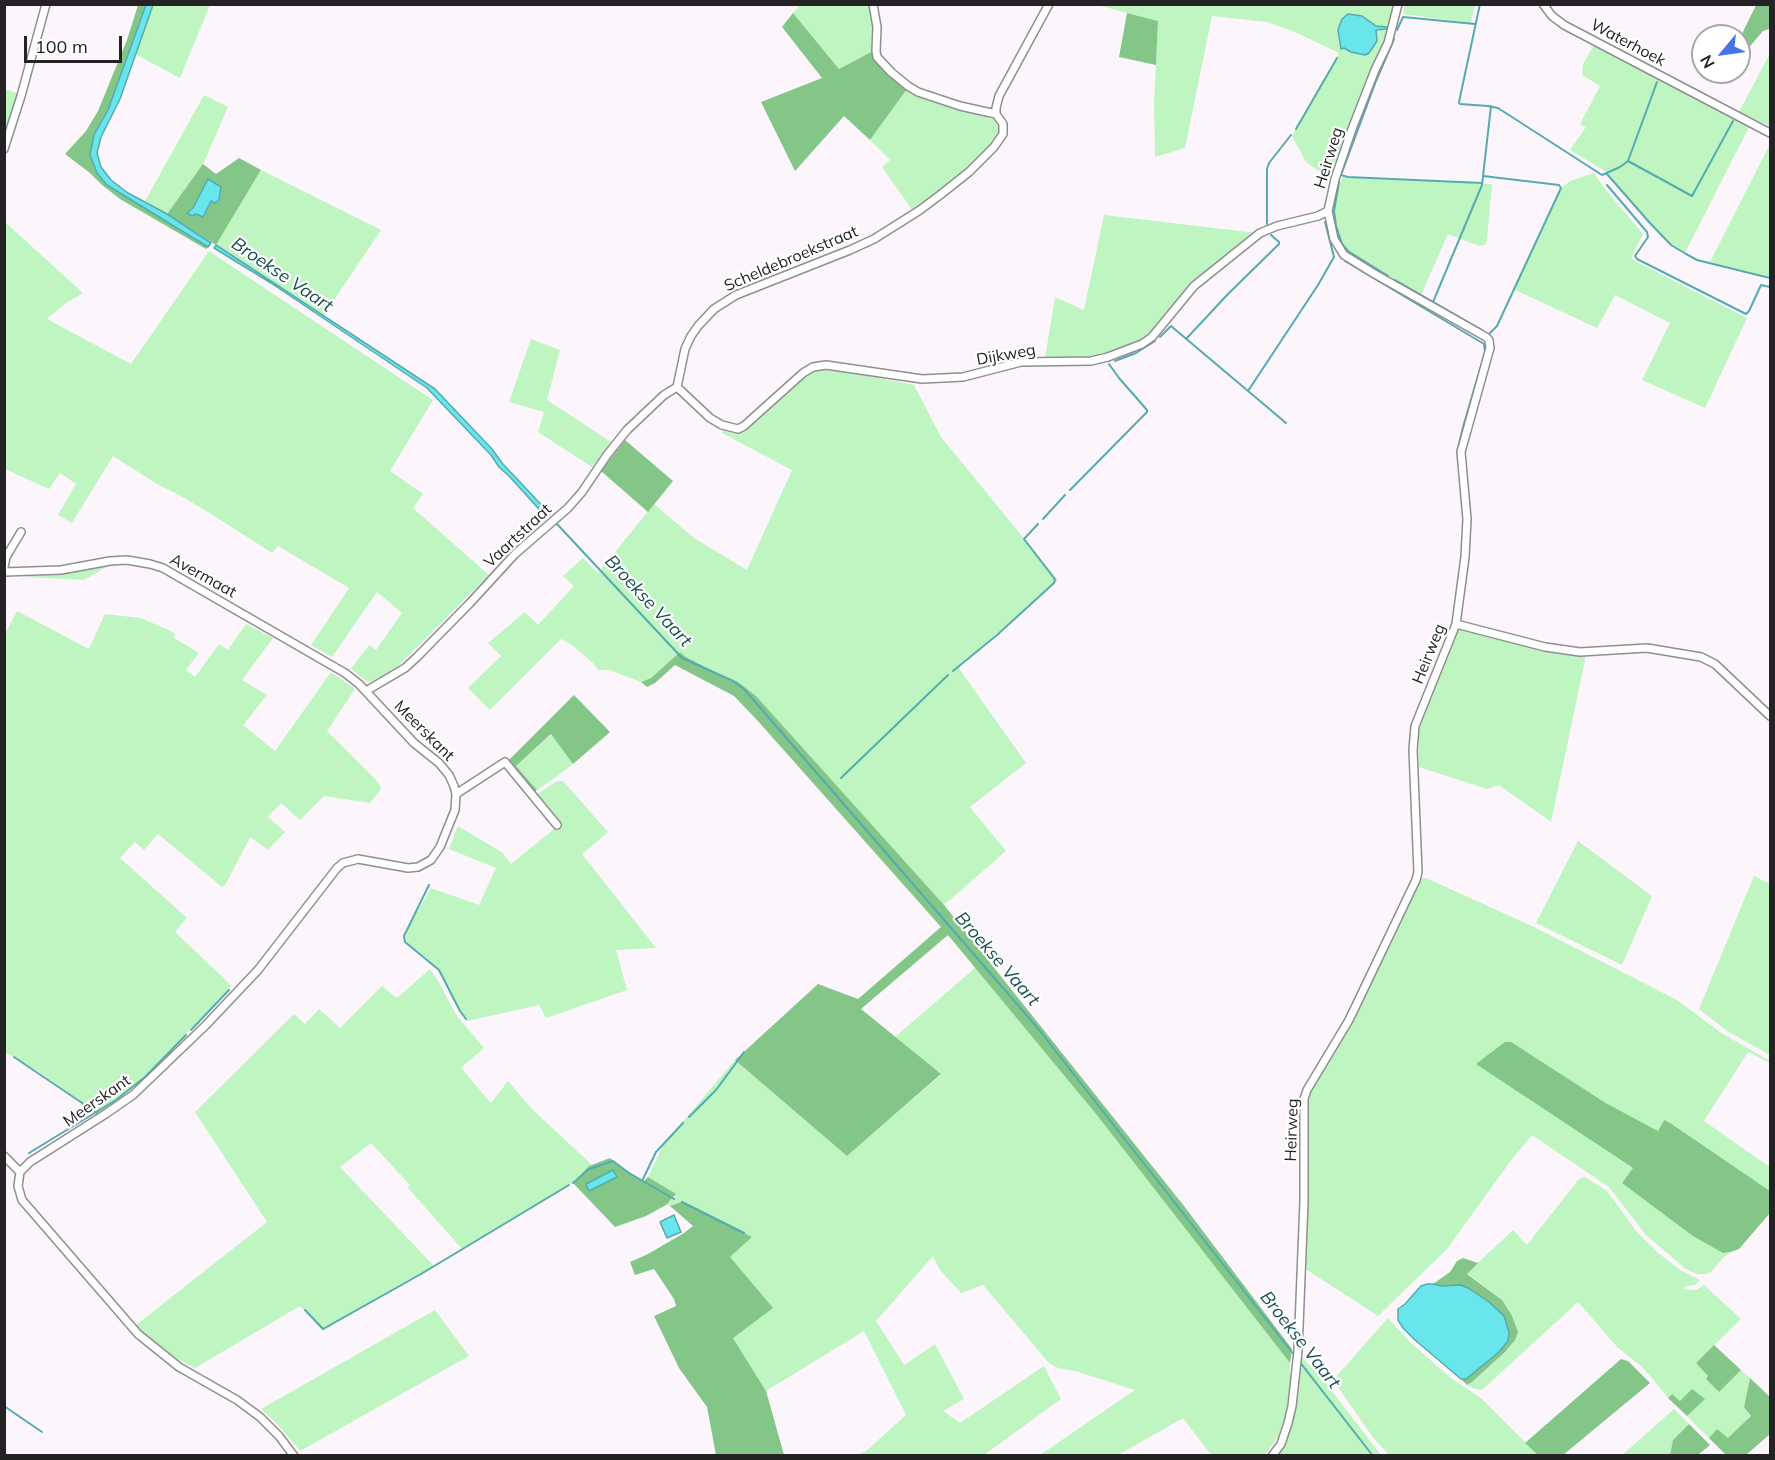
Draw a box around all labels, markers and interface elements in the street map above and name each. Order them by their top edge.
street label: Waterhoek [1587,15,1669,71]
scale bar [27,24,124,62]
north arrow [1691,24,1751,84]
text: 100 m [35,35,88,58]
text: N [1695,52,1719,72]
street label: Heirweg [1311,125,1347,191]
street label: Scheldebroekstraat [721,222,861,296]
water label: Broekse Vaart [227,233,337,317]
street label: Dijkweg [975,340,1037,370]
street label: Vaartstraat [480,500,556,572]
street label: Avermaat [166,550,240,602]
water label: Broekse Vaart [600,551,696,651]
street label: Heirweg [1408,621,1450,687]
street label: Meerskant [390,697,458,765]
water label: Broekse Vaart [950,908,1044,1010]
street label: Meerskant [60,1071,134,1131]
street label: Heirweg [1281,1098,1303,1162]
water label: Broekse Vaart [1255,1287,1345,1393]

